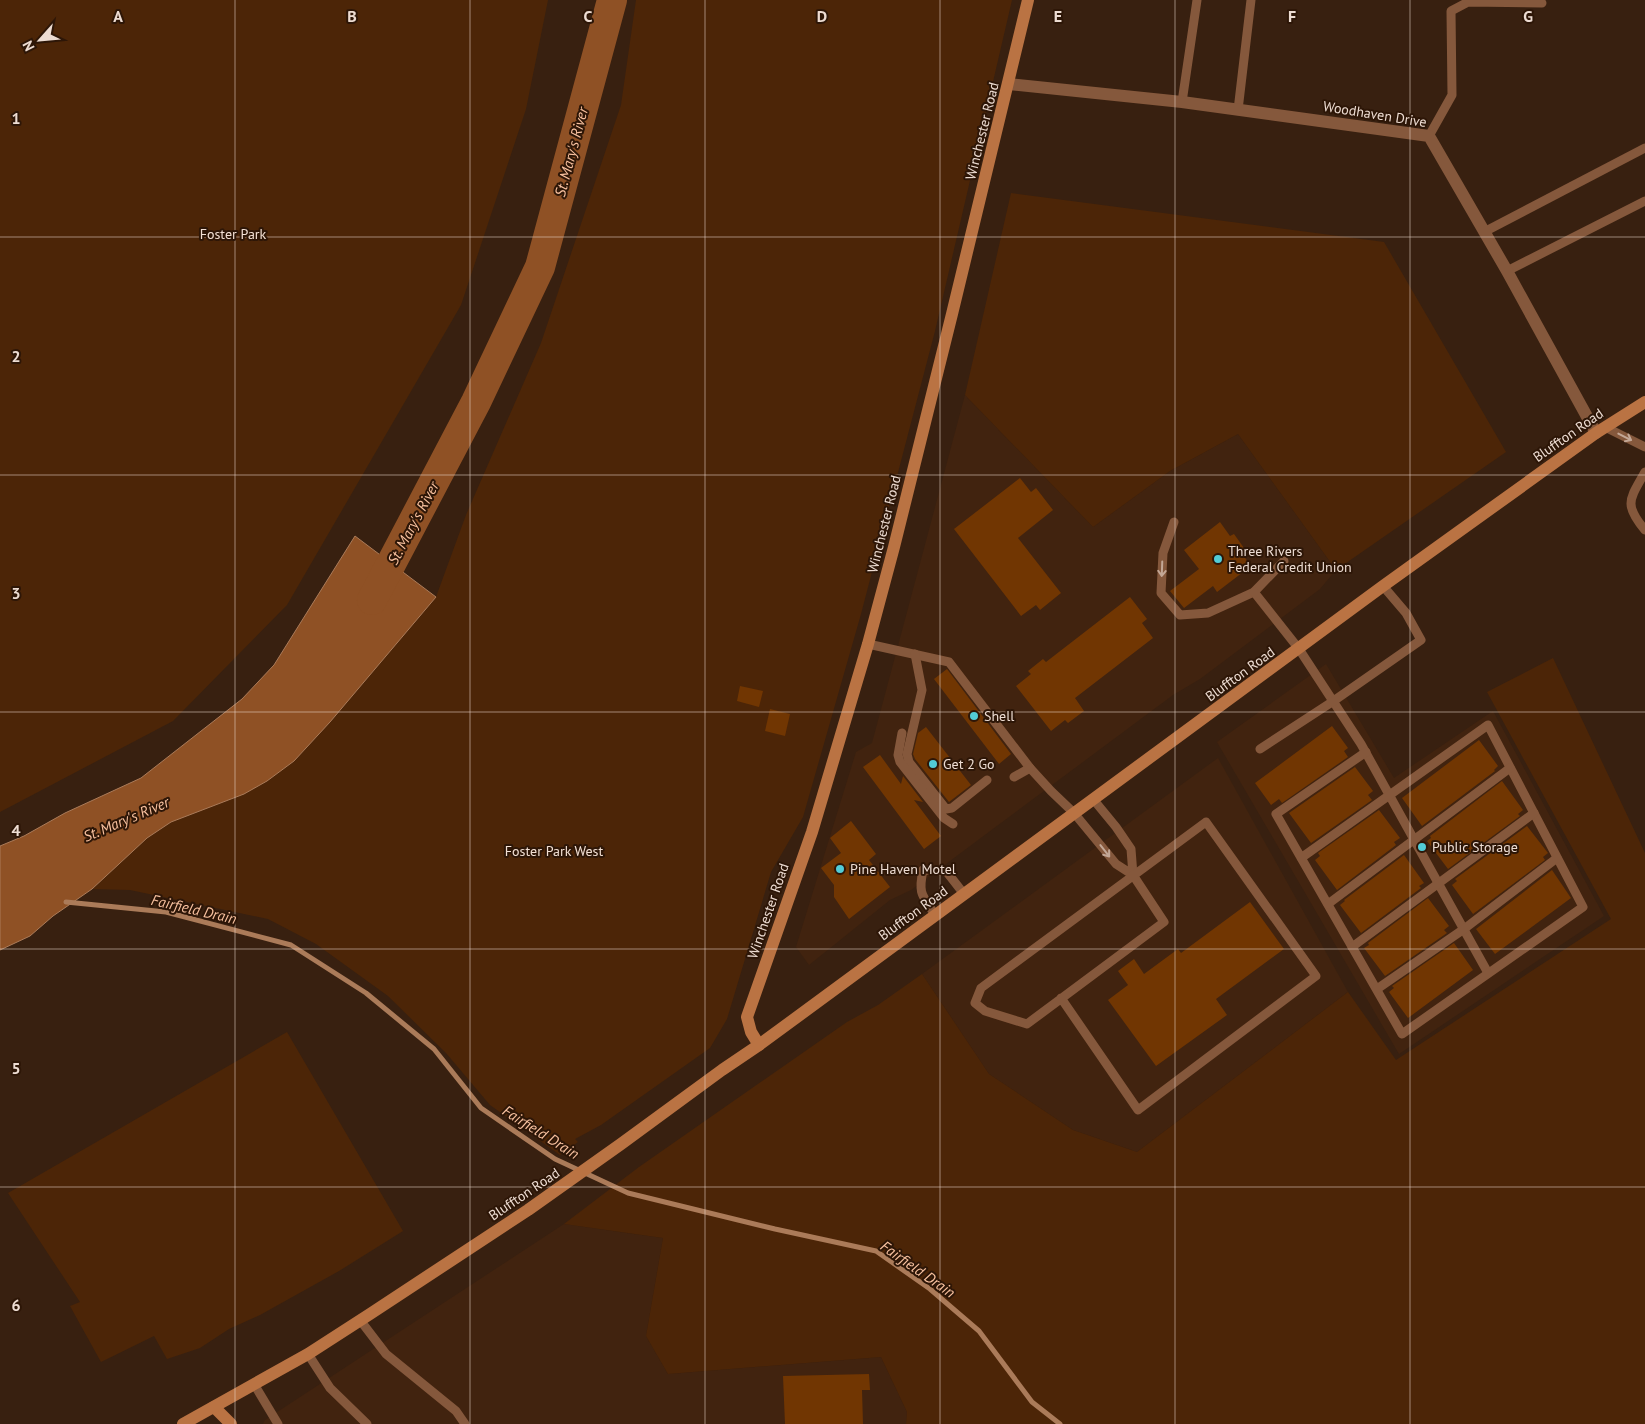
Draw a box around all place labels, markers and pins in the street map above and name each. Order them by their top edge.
place label: Three Rivers Federal Credit Union [1228,542,1352,576]
marker: Three Rivers Federal Credit Union [1212,553,1224,565]
place label: Shell [984,707,1014,725]
marker: Shell [968,710,980,722]
place label: Get 2 Go [943,755,995,773]
marker: Get 2 Go [927,758,939,770]
place label: Public Storage [1432,838,1518,856]
marker: Public Storage [1416,841,1428,853]
place label: Pine Haven Motel [850,860,956,878]
marker: Pine Haven Motel [834,863,846,875]

